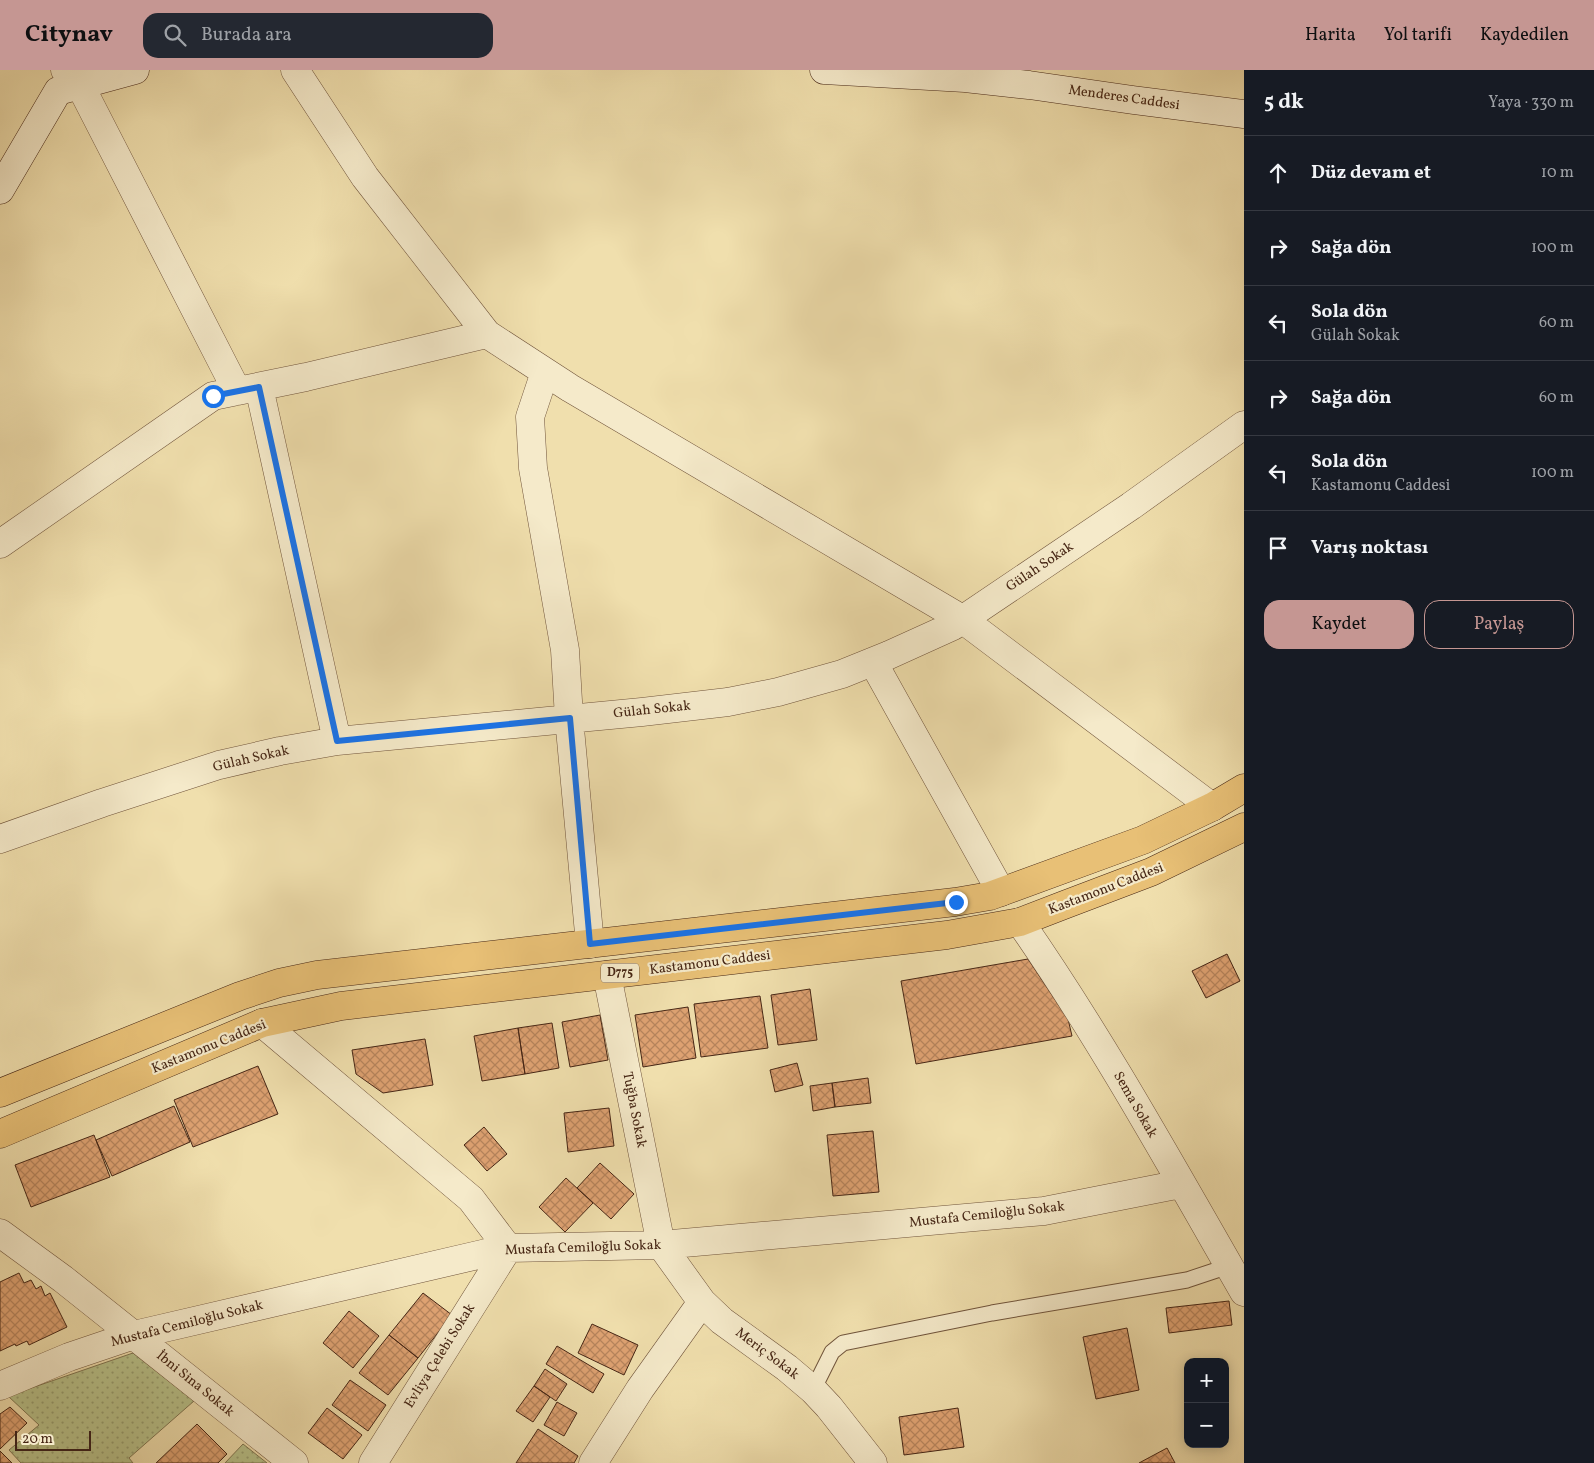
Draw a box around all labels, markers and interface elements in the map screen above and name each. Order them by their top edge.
search box [143,13,493,58]
text: Citynav [25,18,113,52]
icon: search [161,21,189,49]
text: Burada ara [201,22,292,48]
text: Harita [1305,23,1356,48]
text: Yol tarifi [1384,23,1452,48]
text: Kaydedilen [1480,23,1569,48]
street label: Menderes Caddesi [1067,81,1181,115]
text: 5 dk [1264,88,1304,117]
text: Yaya · 330 m [1488,92,1574,114]
icon: ahead [1264,159,1292,187]
text: Düz devam et [1311,160,1431,186]
text: 10 m [1541,162,1574,184]
icon: right [1264,234,1292,262]
text: Sağa dön [1311,235,1391,261]
text: 100 m [1531,237,1574,259]
text: Sola dön [1311,299,1388,325]
icon: left [1264,309,1292,337]
text: 60 m [1539,312,1574,334]
text: Gülah Sokak [1311,325,1400,347]
icon: right [1264,384,1292,412]
route start [202,385,225,408]
text: Sağa dön [1311,385,1391,411]
text: 60 m [1539,387,1574,409]
text: Sola dön [1311,449,1388,475]
icon: left [1264,459,1292,487]
text: 100 m [1531,462,1574,484]
text: Kastamonu Caddesi [1311,475,1450,497]
icon: arrive [1264,534,1292,562]
text: Varış noktası [1311,535,1428,561]
street label: Gülah Sokak [1002,537,1078,597]
button: Kaydet [1264,600,1414,649]
button: Paylaş [1424,600,1574,649]
street label: Gülah Sokak [612,696,692,724]
street label: Gülah Sokak [211,741,291,777]
street label: Kastamonu Caddesi [1046,858,1166,920]
route end [945,891,968,914]
street label: Kastamonu Caddesi [648,946,772,980]
road number: D775 [601,964,639,982]
street label: Kastamonu Caddesi [149,1015,269,1079]
street label: Sema Sokak [1108,1068,1162,1142]
street label: Tuğba Sokak [617,1070,651,1150]
street label: Mustafa Cemiloğlu Sokak [908,1197,1066,1233]
street label: Mustafa Cemiloğlu Sokak [505,1236,662,1260]
street label: Mustafa Cemiloğlu Sokak [109,1296,266,1352]
street label: Evliya Çelebi Sokak [400,1300,480,1412]
street label: Meriç Sokak [731,1324,803,1385]
street label: İbni Sina Sokak [152,1347,238,1422]
map controls [1184,1358,1229,1448]
button: + [1184,1358,1229,1403]
button: − [1184,1403,1229,1448]
scale bar [15,1428,91,1451]
text: 20 m [22,1430,53,1449]

